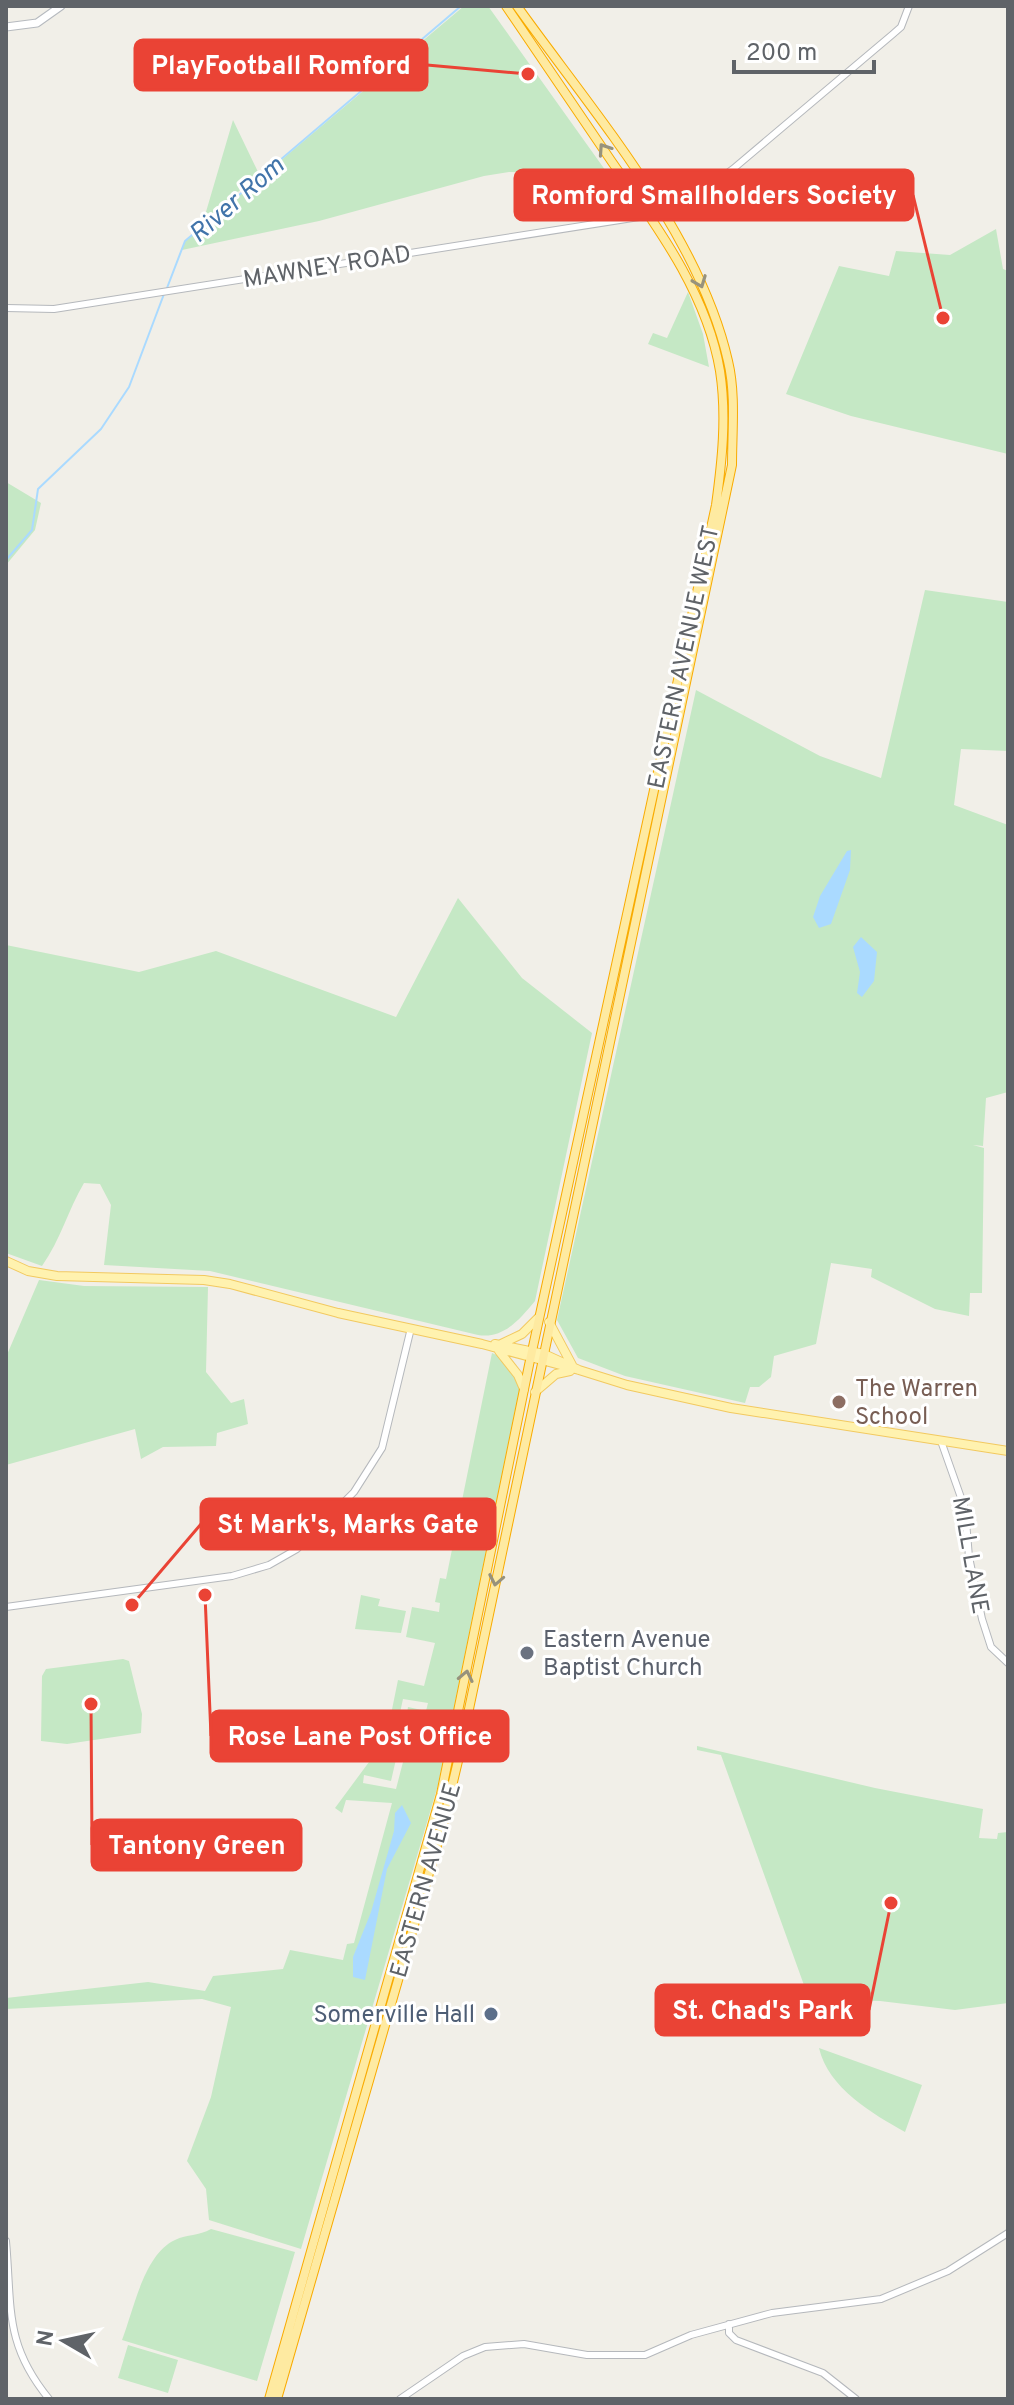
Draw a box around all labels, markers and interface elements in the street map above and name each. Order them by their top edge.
scale bar [734,24,874,74]
text: 200 m [746,39,817,69]
callout: PlayFootball Romford [135,40,427,90]
text: PlayFootball Romford [151,51,411,84]
one-way arrow [598,143,613,157]
water label: River Rom [183,150,293,251]
callout: Romford Smallholders Society [515,170,913,220]
text: Romford Smallholders Society [531,181,897,214]
street label: MAWNEY ROAD [241,240,413,296]
one-way arrow [690,274,707,288]
street label: EASTERN AVENUE WEST [642,523,728,792]
place label: The Warren School [855,1375,978,1433]
marker: The Warren School [830,1393,848,1411]
street label: MILL LANE [944,1494,994,1616]
callout: St Mark's, Marks Gate [201,1499,495,1549]
text: St Mark's, Marks Gate [217,1510,479,1543]
one-way arrow [488,1572,505,1586]
place label: Eastern Avenue Baptist Church [543,1626,711,1684]
marker: Eastern Avenue Baptist Church [518,1644,536,1662]
one-way arrow [456,1669,473,1682]
callout: Rose Lane Post Office [211,1711,508,1761]
text: Rose Lane Post Office [228,1722,492,1755]
street label: EASTERN AVENUE [385,1780,469,1981]
callout: Tantony Green [92,1820,301,1870]
text: Tantony Green [108,1831,286,1864]
callout: St. Chad's Park [656,1985,869,2035]
text: St. Chad's Park [672,1996,854,2029]
place label: Somerville Hall [314,2001,475,2031]
marker: Somerville Hall [482,2005,500,2023]
north arrow [24,2301,104,2381]
text: N [32,2328,61,2348]

